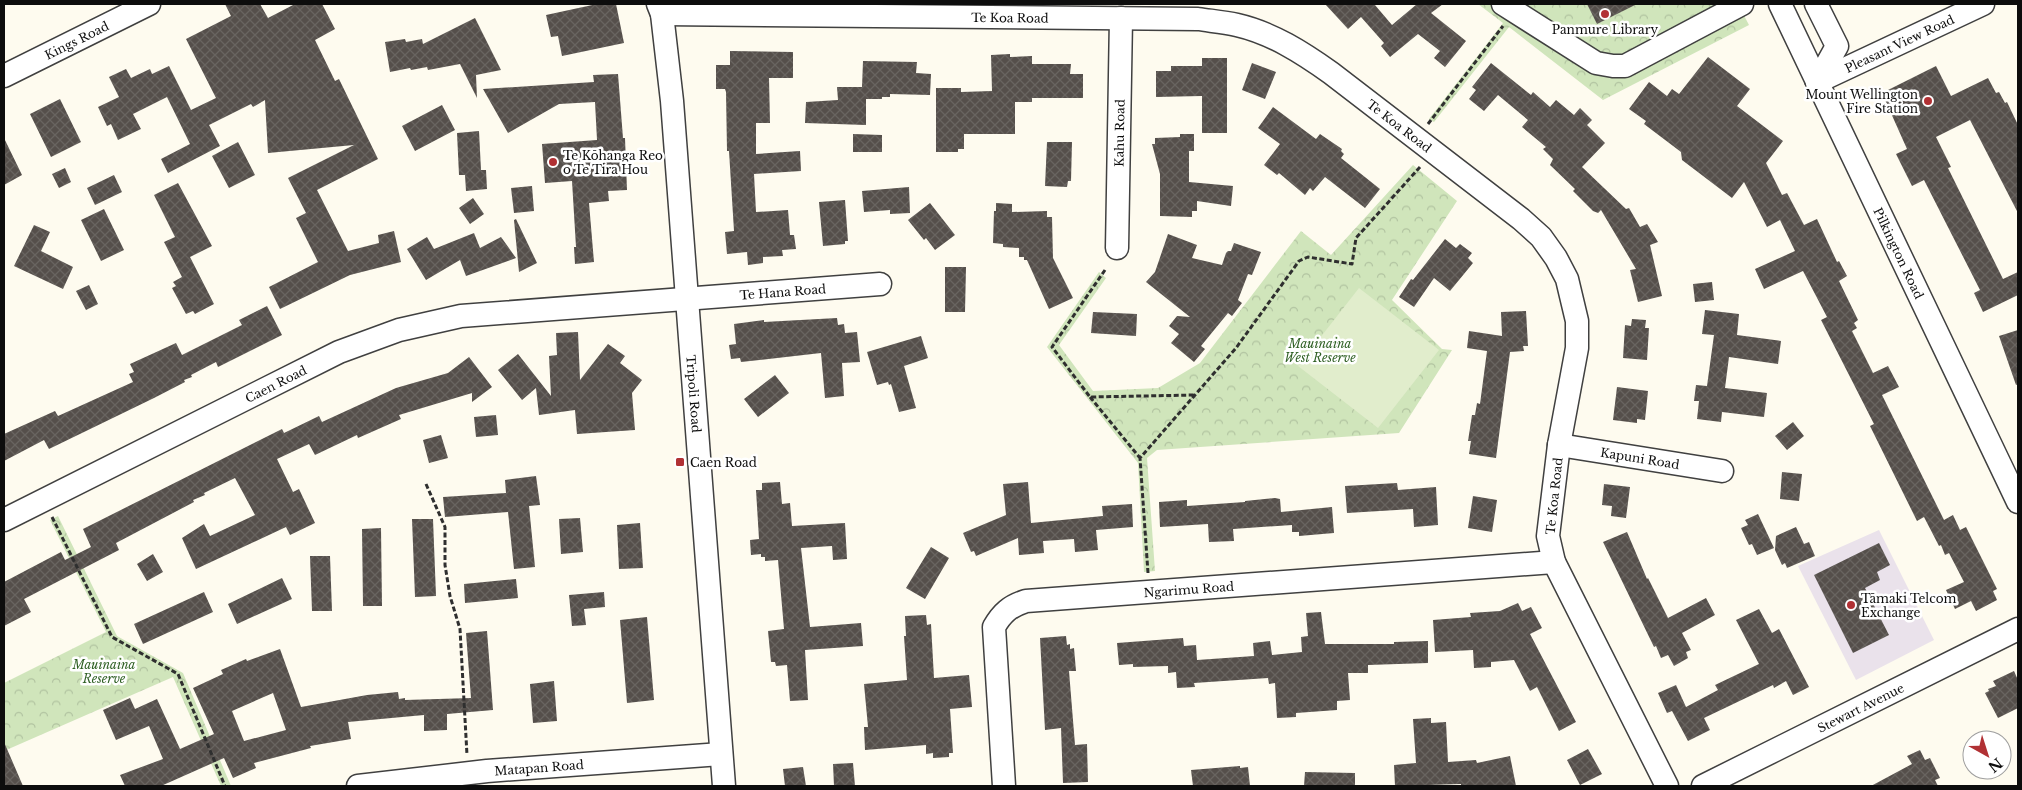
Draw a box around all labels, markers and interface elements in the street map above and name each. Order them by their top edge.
marker: Panmure Library [1599,8,1611,20]
street label: Te Koa Road [971,9,1049,25]
street label: Pleasant View Road [1842,11,1956,75]
street label: Kings Road [42,18,111,62]
place label: Panmure Library [1552,22,1658,37]
place label: Mount Wellington Fire Station [1806,87,1918,116]
marker: Mount Wellington Fire Station [1922,95,1934,107]
street label: Te Koa Road [1364,96,1435,155]
street label: Kahu Road [1111,99,1127,167]
place label: Te Kōhanga Reo o Te Tira Hou [563,148,663,177]
marker: Te Kōhanga Reo o Te Tira Hou [547,156,559,168]
street label: Pilkington Road [1871,205,1927,301]
street label: Te Hana Road [739,281,827,302]
park label: Mauinaina West Reserve [1284,336,1356,365]
street label: Tripoli Road [684,354,705,433]
street label: Caen Road [242,362,309,405]
street label: Kapuni Road [1599,444,1681,472]
place label: Caen Road [690,455,757,470]
marker: Caen Road [674,456,686,468]
street label: Te Koa Road [1542,457,1566,535]
street label: Ngarimu Road [1143,578,1235,600]
place label: Tāmaki Telcom Exchange [1861,591,1957,620]
marker: Tāmaki Telcom Exchange [1845,599,1857,611]
park label: Mauinaina Reserve [72,657,136,686]
street label: Stewart Avenue [1815,680,1906,735]
north arrow [1962,730,2012,780]
text: N [1984,754,2006,776]
street label: Matapan Road [494,757,584,778]

